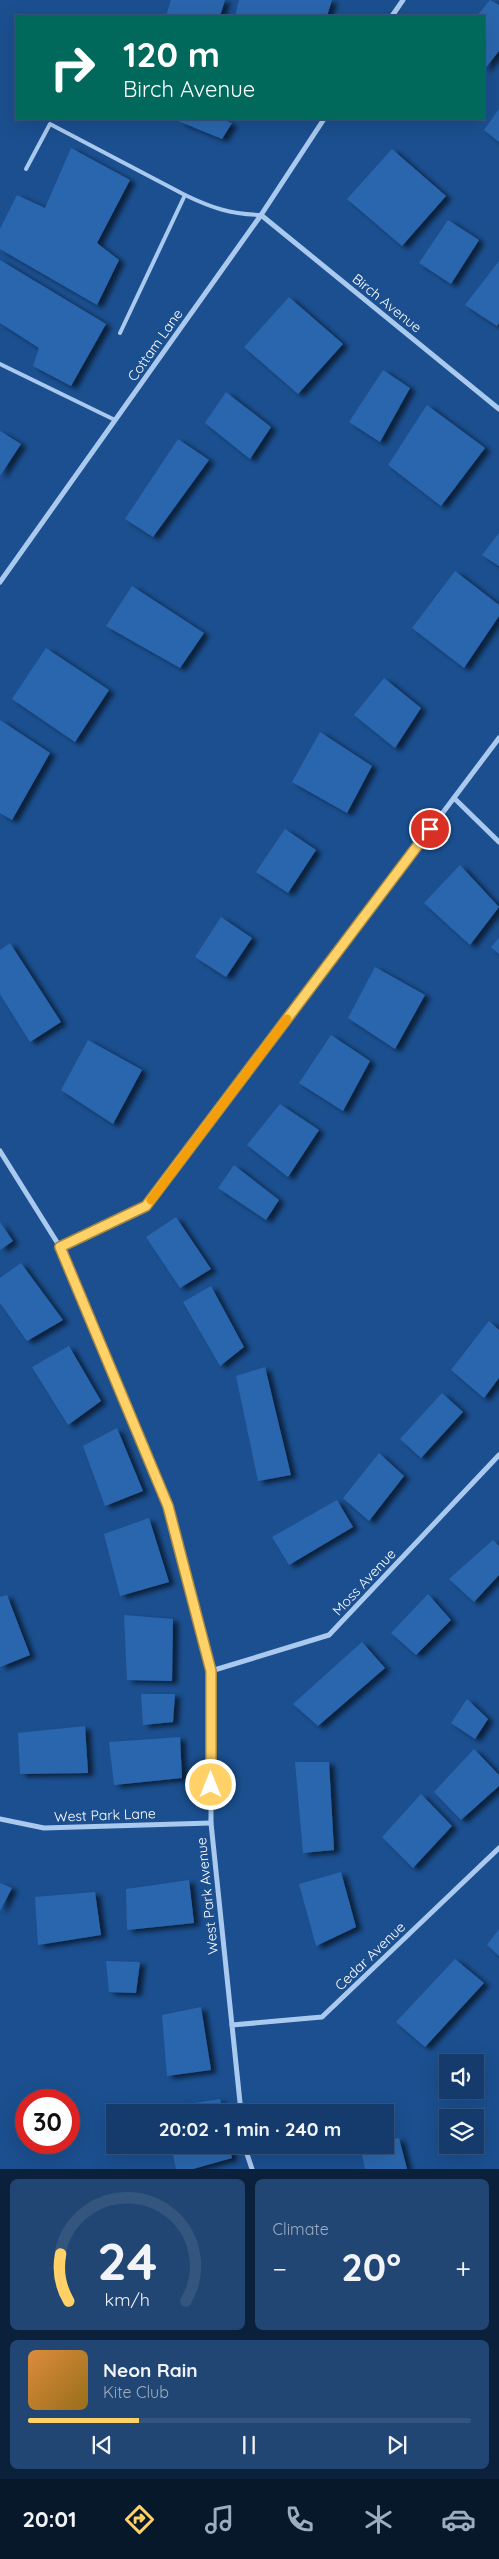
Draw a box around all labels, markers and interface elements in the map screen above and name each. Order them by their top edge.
text: 120 m [123,32,220,76]
icon: right [40,35,105,100]
text: Birch Avenue [123,75,255,103]
street label: Birch Avenue [349,270,425,337]
street label: Cottam Lane [124,305,187,385]
pin [409,808,451,850]
icon: arrive [416,815,444,843]
street label: Moss Avenue [328,1545,400,1619]
position arrow [184,1758,236,1810]
street label: West Park Lane [54,1804,156,1826]
street label: West Park Avenue [192,1836,222,1955]
street label: Cedar Avenue [331,1918,409,1994]
map controls [439,2054,484,2154]
button: sound [439,2054,484,2099]
speed limit sign: 30 [15,2089,80,2154]
button: layers [439,2109,484,2154]
text: 20:02 · 1 min · 240 m [159,2117,341,2141]
text: Climate [273,2219,329,2239]
text: 24 [97,2228,157,2293]
text: 20° [341,2243,401,2291]
text: − [273,2251,287,2286]
text: + [455,2251,471,2286]
text: km/h [105,2288,150,2310]
text: Neon Rain [103,2358,198,2382]
text: Kite Club [103,2382,169,2402]
icon: previous [88,2431,116,2459]
icon: pause [235,2431,263,2459]
icon: next [383,2431,411,2459]
icon: directions [122,2502,157,2537]
icon: music [202,2502,237,2537]
icon: phone [282,2502,317,2537]
icon: climate [361,2502,396,2537]
icon: car [441,2502,476,2537]
text: 20:01 [22,2505,77,2533]

